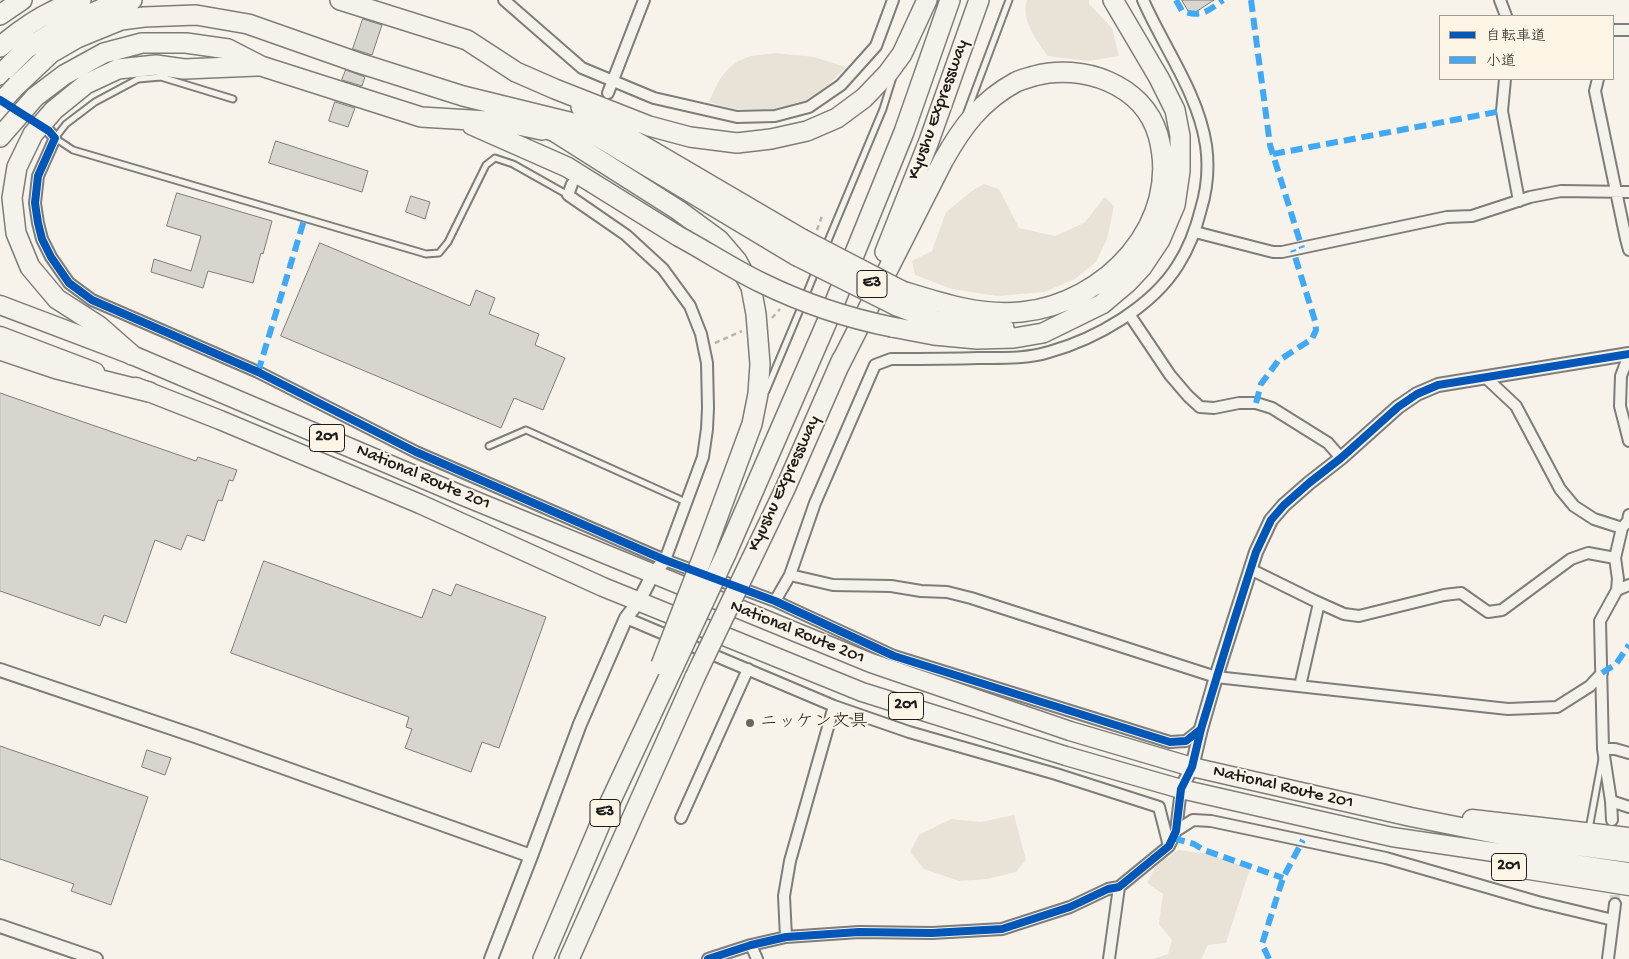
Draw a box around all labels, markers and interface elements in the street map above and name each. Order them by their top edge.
legend [1439,15,1614,80]
text: 自転車道 [1486,28,1546,46]
street label: Kyushu Expressway [904,37,974,183]
text: 小道 [1486,53,1516,71]
road number: E3 [857,270,887,298]
street label: Kyushu Expressway [744,413,826,555]
road number: 201 [310,424,344,452]
street label: National Route 201 [353,440,493,516]
street label: National Route 201 [726,596,868,670]
road number: 201 [888,692,924,719]
place label: ニッケン文具 [760,712,868,734]
marker: ニッケン文具 [744,717,756,729]
street label: National Route 201 [1211,761,1355,815]
road number: E3 [590,800,620,826]
road number: 201 [1492,854,1526,880]

